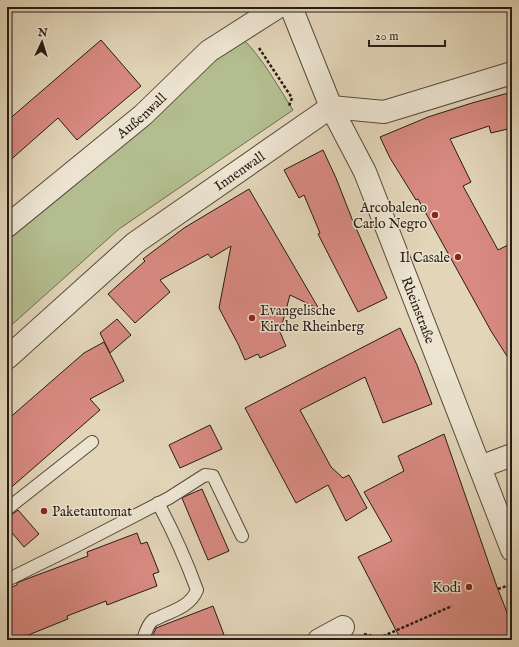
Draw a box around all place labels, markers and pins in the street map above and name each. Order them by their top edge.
place label: Arcobaleno Carlo Negro [353,199,427,233]
marker: Arcobaleno Carlo Negro [430,210,440,220]
place label: Il Casale [400,249,451,267]
marker: Il Casale [453,252,463,262]
place label: Evangelische Kirche Rheinberg [260,302,365,336]
marker: Evangelische Kirche Rheinberg [247,313,257,323]
place label: Paketautomat [52,503,132,521]
marker: Paketautomat [39,506,49,516]
place label: Kodi [432,579,461,597]
marker: Kodi [464,582,474,592]

